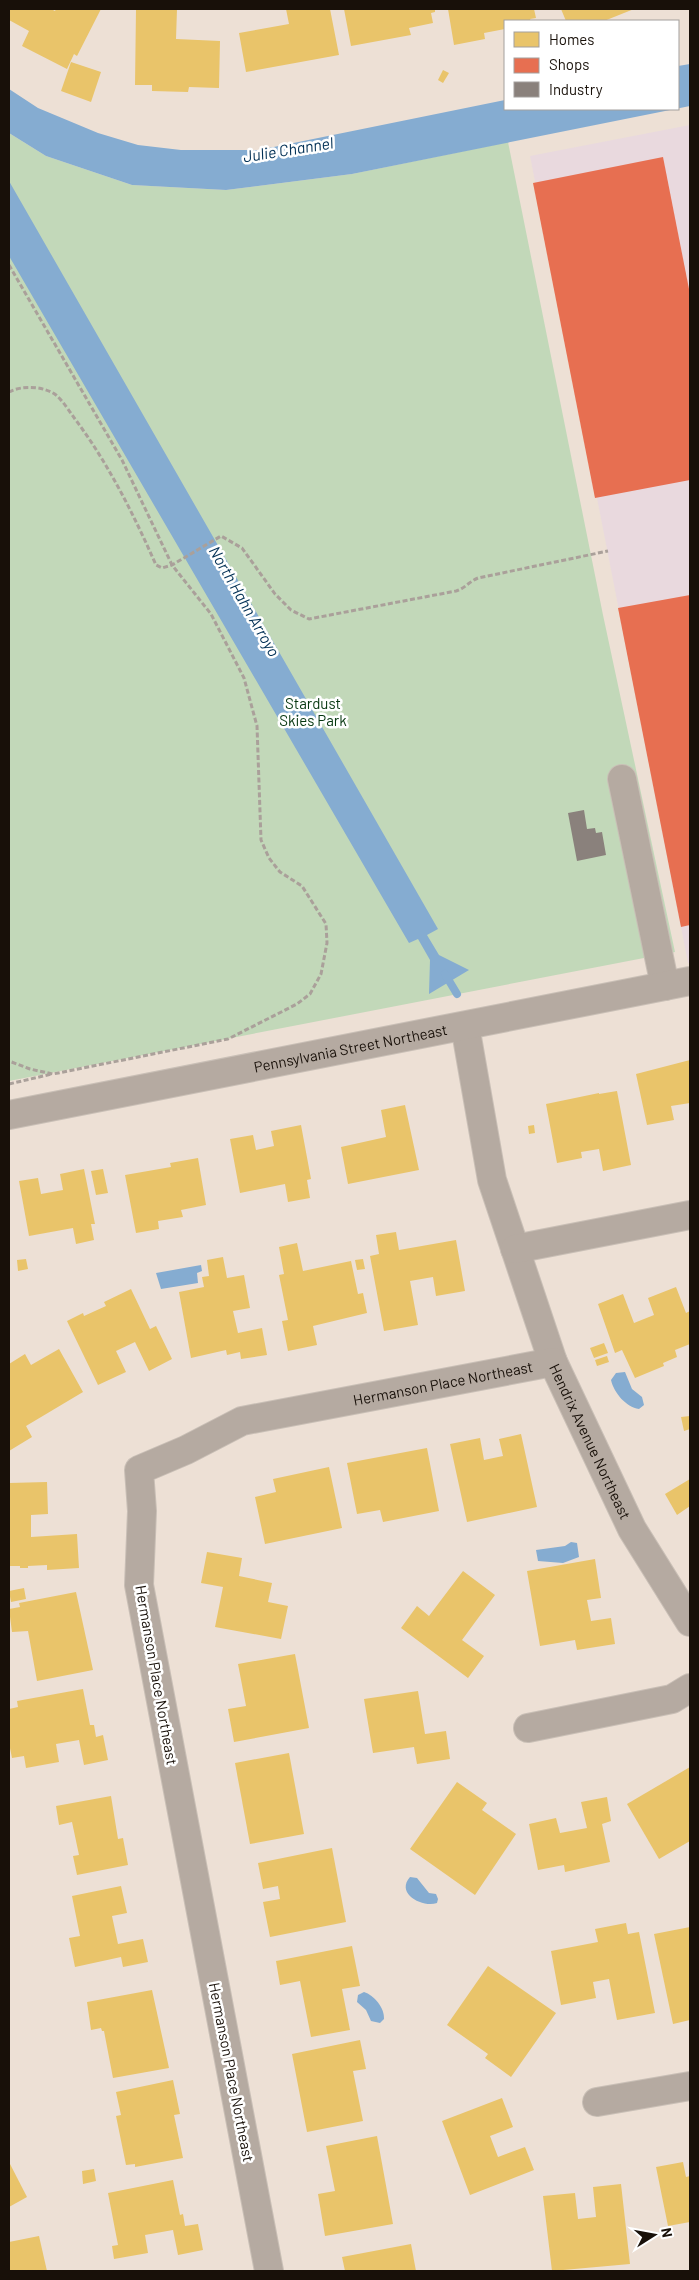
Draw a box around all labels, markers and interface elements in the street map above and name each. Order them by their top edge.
legend [504,20,679,110]
text: Homes [549,30,594,48]
text: Shops [549,55,589,73]
text: Industry [549,80,603,98]
water label: Julie Channel [242,132,335,165]
water label: North Hahn Arroyo [206,542,284,660]
park label: Stardust Skies Park [279,694,347,729]
street label: Pennsylvania Street Northeast [252,1020,449,1076]
street label: Hermanson Place Northeast [352,1357,534,1409]
street label: Hendrix Avenue Northeast [546,1361,635,1522]
street label: Hermanson Place Northeast [132,1584,182,1766]
street label: Hermanson Place Northeast [206,1981,258,2163]
north arrow [629,2210,679,2260]
text: N [658,2226,676,2239]

